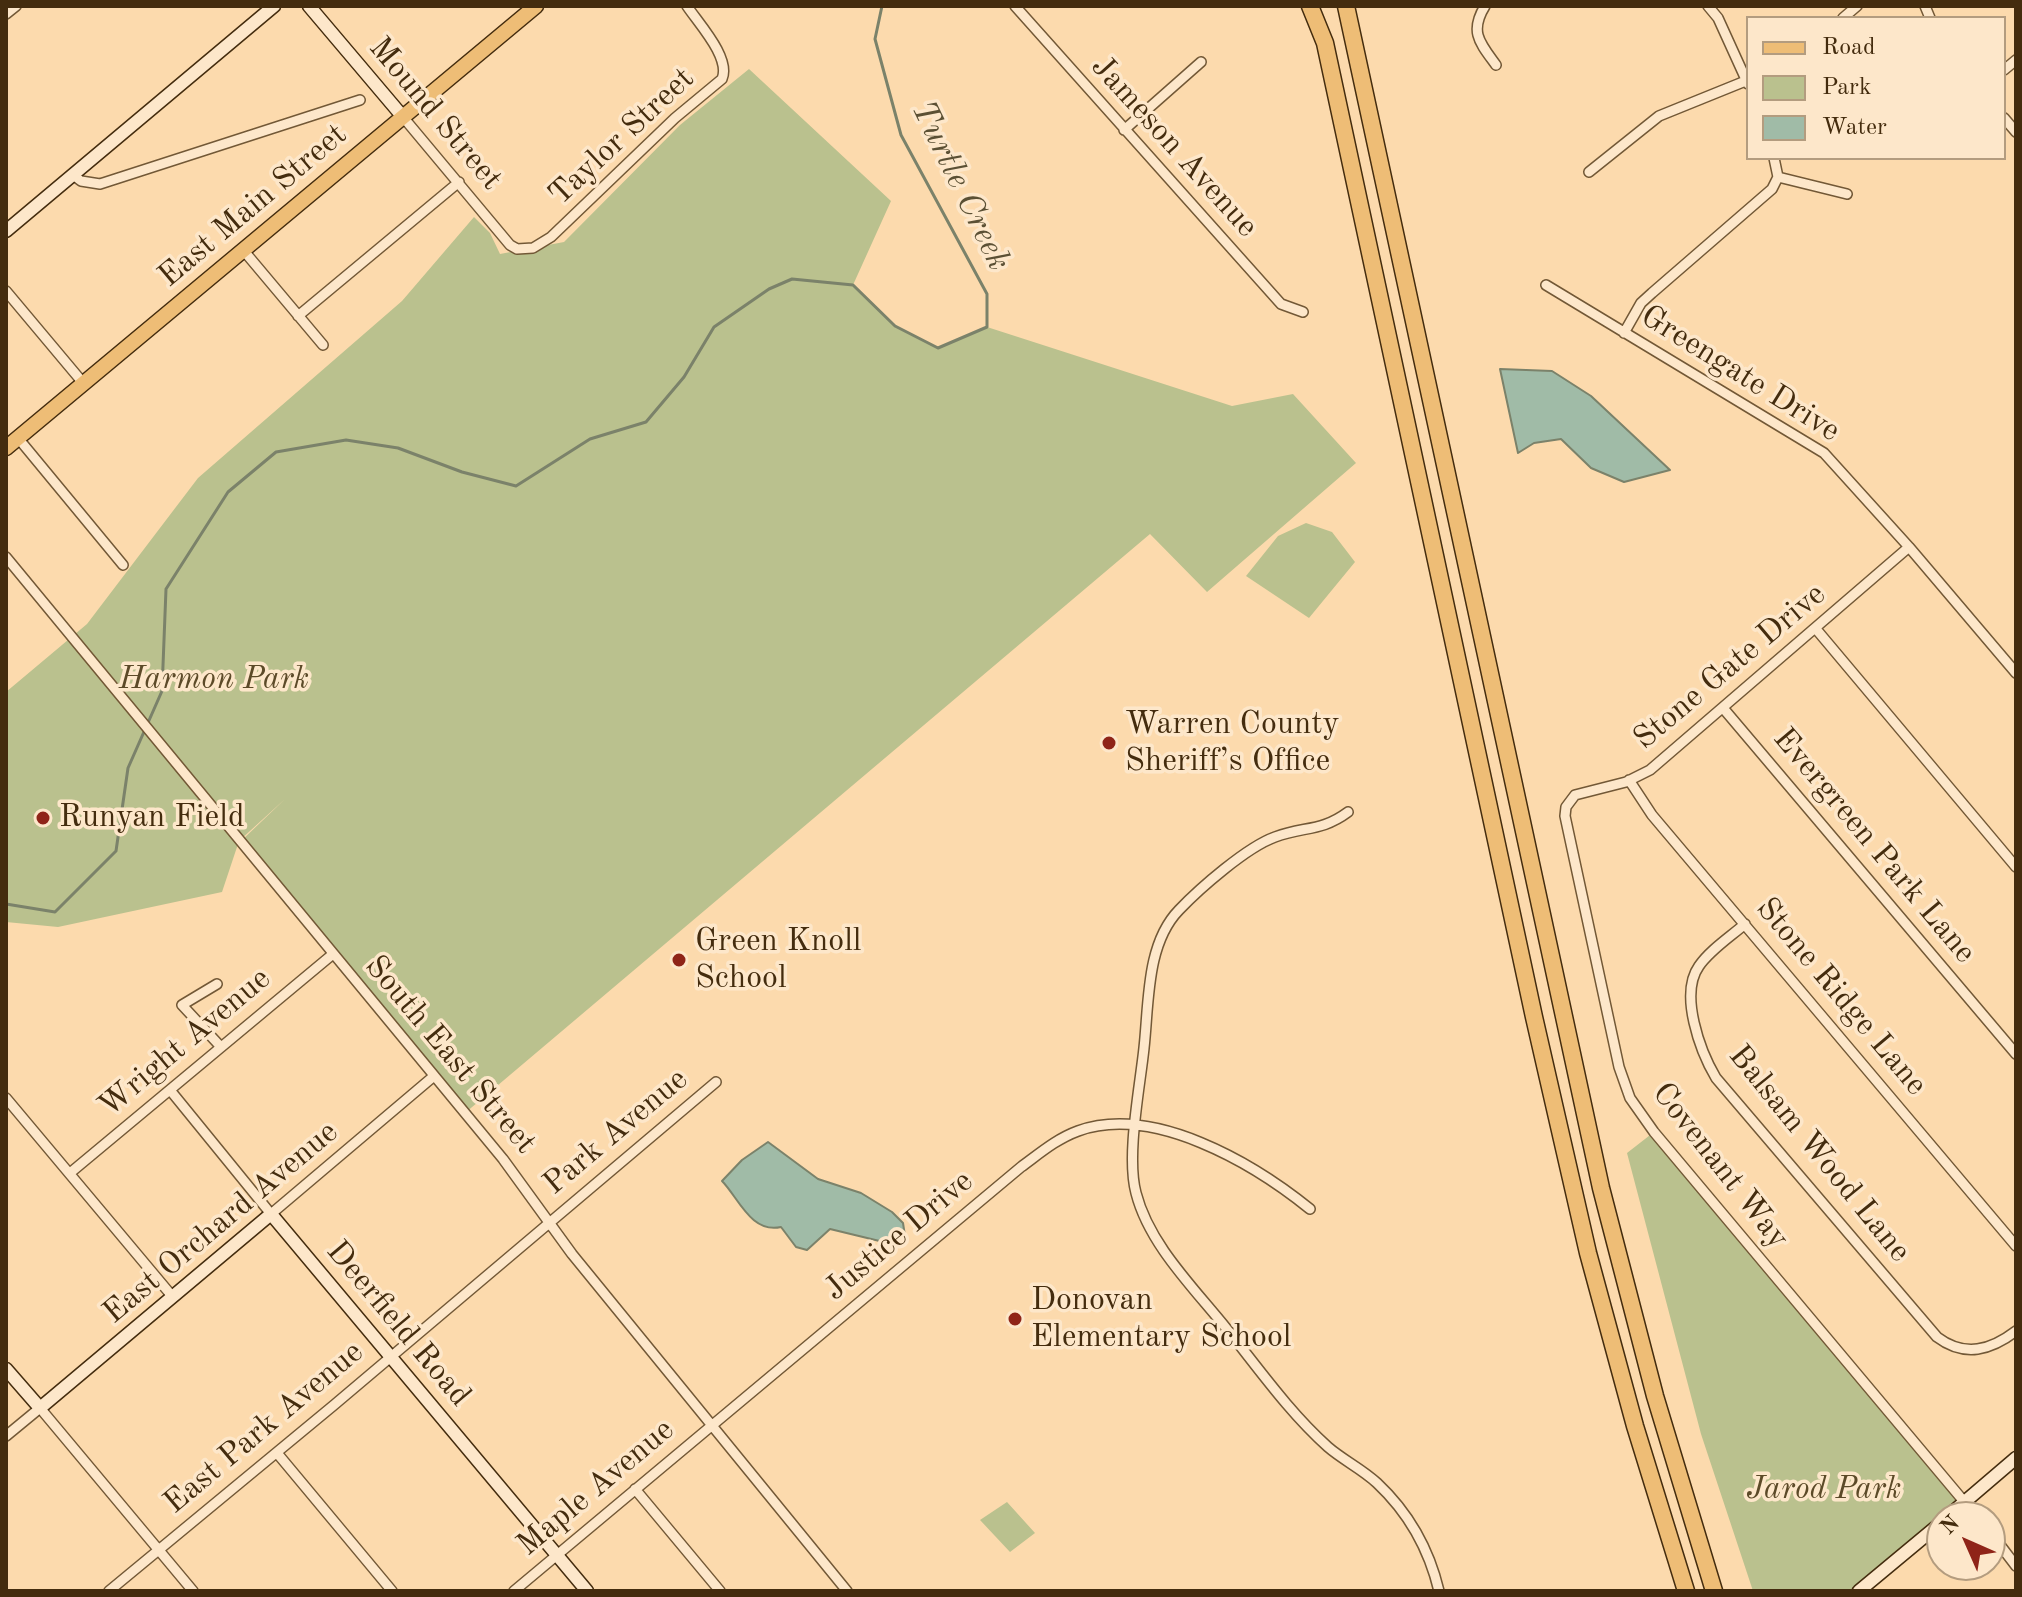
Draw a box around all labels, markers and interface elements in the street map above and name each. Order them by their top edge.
legend [1746,16,2006,160]
street label: Mound Street [360,30,510,198]
text: Road [1822,36,1875,60]
street label: Jameson Avenue [1082,48,1266,246]
street label: Taylor Street [541,60,703,214]
text: Park [1822,76,1871,100]
water label: Turtle Creek [901,95,1019,277]
street label: East Main Street [151,116,355,296]
text: Water [1822,116,1887,140]
street label: Greengate Drive [1633,297,1847,451]
street label: Stone Gate Drive [1626,576,1834,758]
park label: Harmon Park [119,661,309,699]
place label: Warren County Sheriff’s Office [1125,706,1339,781]
street label: Evergreen Park Lane [1764,720,1984,972]
marker: Warren County Sheriff’s Office [1100,734,1118,752]
place label: Runyan Field [59,799,245,837]
marker: Runyan Field [34,809,52,827]
street label: Stone Ridge Lane [1747,890,1935,1104]
place label: Green Knoll School [695,923,861,998]
street label: South East Street [356,948,544,1162]
marker: Green Knoll School [670,951,688,969]
street label: Wright Avenue [91,960,279,1126]
street label: Balsam Wood Lane [1720,1038,1918,1270]
street label: Park Avenue [536,1061,696,1203]
street label: Covenant Way [1643,1075,1797,1257]
street label: East Orchard Avenue [96,1113,346,1333]
street label: Justice Drive [817,1163,981,1309]
street label: Deerfield Road [317,1233,479,1415]
place label: Donovan Elementary School [1031,1282,1291,1357]
marker: Donovan Elementary School [1006,1310,1024,1328]
street label: East Park Avenue [156,1333,372,1523]
street label: Maple Avenue [510,1411,682,1565]
park label: Jarod Park [1746,1471,1902,1509]
north arrow [1926,1501,2006,1581]
text: N [1937,1512,1964,1539]

